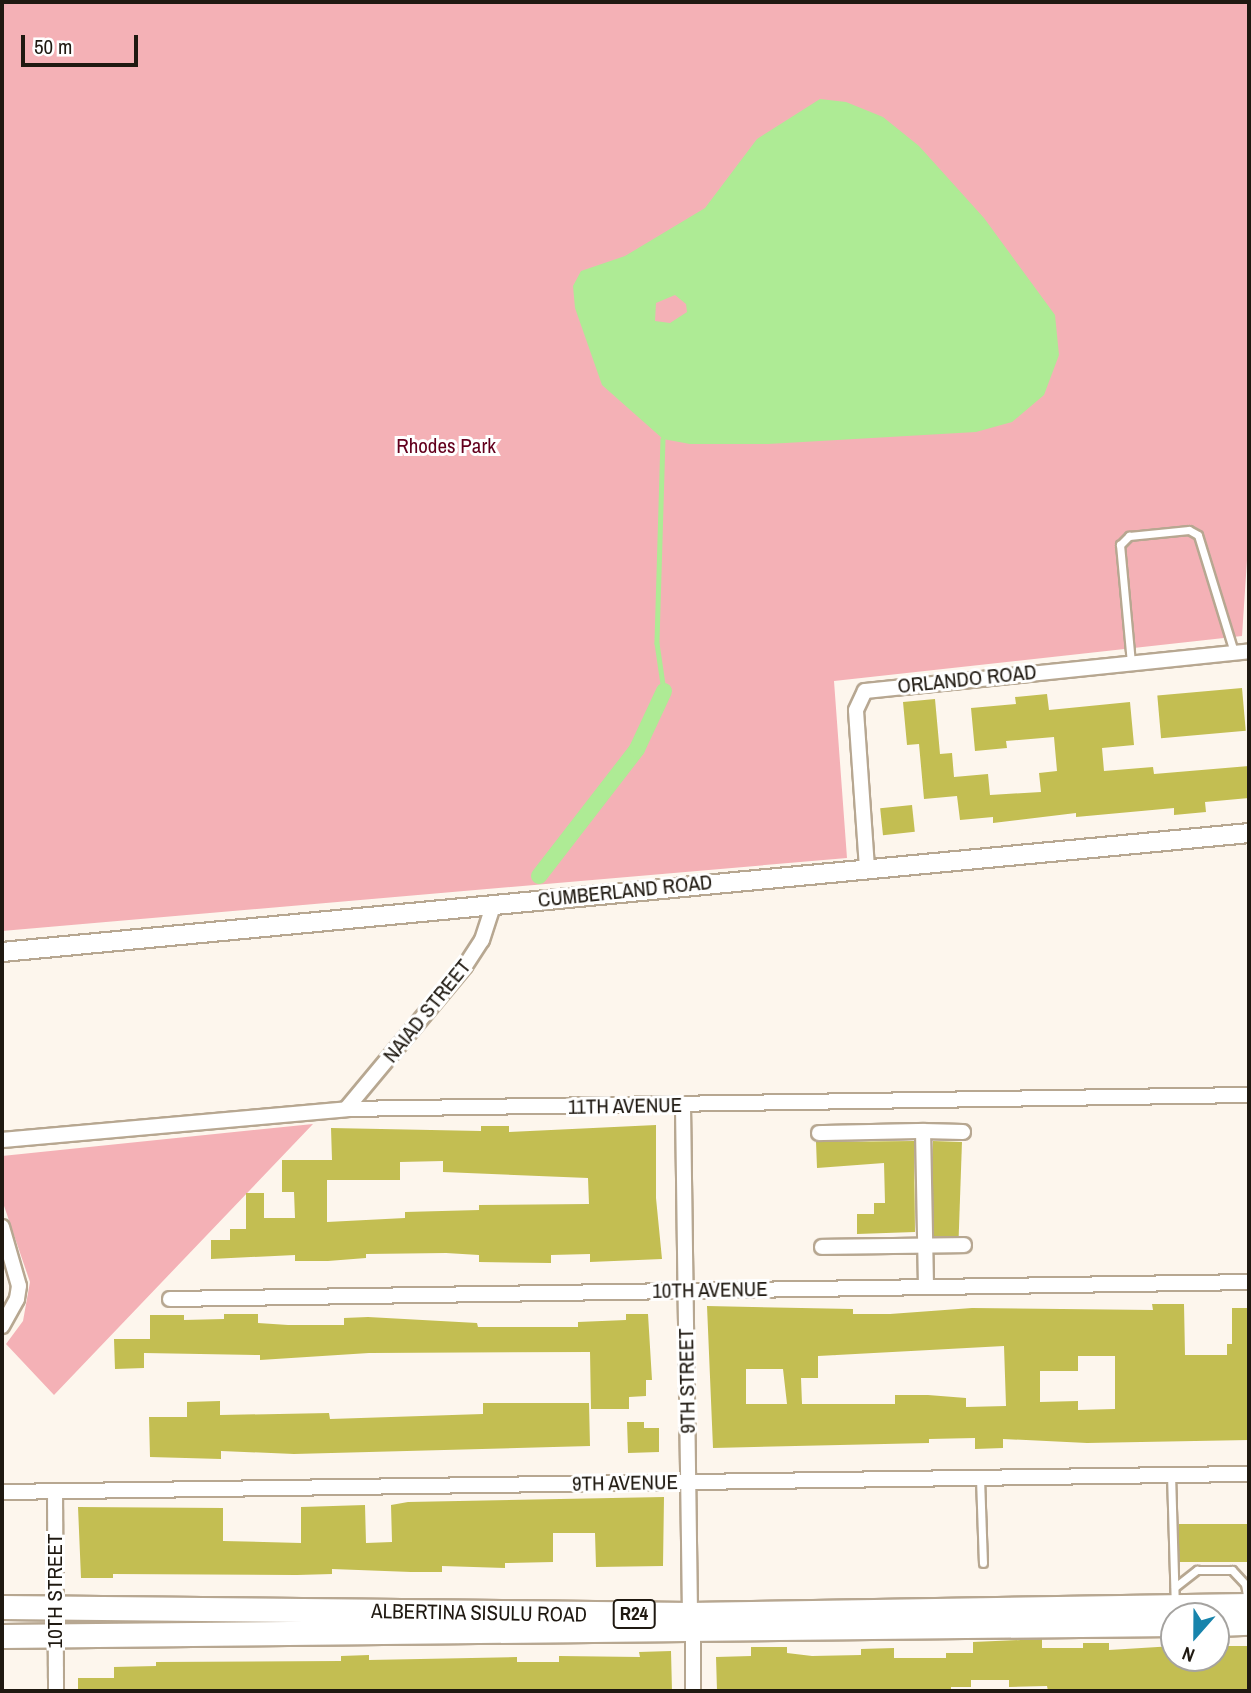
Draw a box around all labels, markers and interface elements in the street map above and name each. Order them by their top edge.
scale bar [24,21,142,65]
text: 50 m [34,32,72,61]
park label: Rhodes Park [396,433,496,459]
street label: ORLANDO ROAD [896,659,1038,699]
street label: CUMBERLAND ROAD [537,869,713,913]
street label: NAIAD STREET [378,954,476,1068]
street label: 11TH AVENUE [567,1092,683,1120]
street label: 10TH AVENUE [652,1276,768,1304]
street label: 9TH STREET [673,1328,701,1434]
street label: 9TH AVENUE [571,1469,679,1497]
street label: 10TH STREET [42,1534,68,1648]
road number: R24 [611,1598,657,1630]
street label: ALBERTINA SISULU ROAD [370,1599,588,1627]
north arrow [1160,1602,1230,1672]
text: N [1178,1641,1198,1669]

